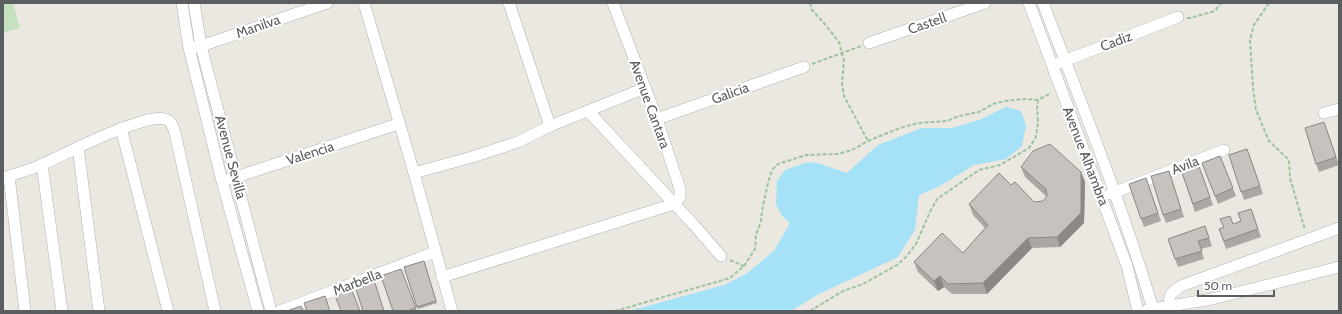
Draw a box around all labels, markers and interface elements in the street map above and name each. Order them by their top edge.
street label: Castell [905,8,949,38]
street label: Manilva [234,10,283,42]
street label: Cadiz [1098,27,1135,55]
street label: Avenue Cantara [626,57,674,151]
street label: Galicia [709,78,751,108]
street label: Avenue Alhambra [1059,104,1113,208]
street label: Avenue Sevilla [211,113,251,201]
street label: Valencia [284,137,336,169]
street label: Avila [1169,151,1202,178]
street label: Marbella [330,264,384,299]
scale bar [1198,272,1274,298]
text: 50 m [1204,278,1232,293]

